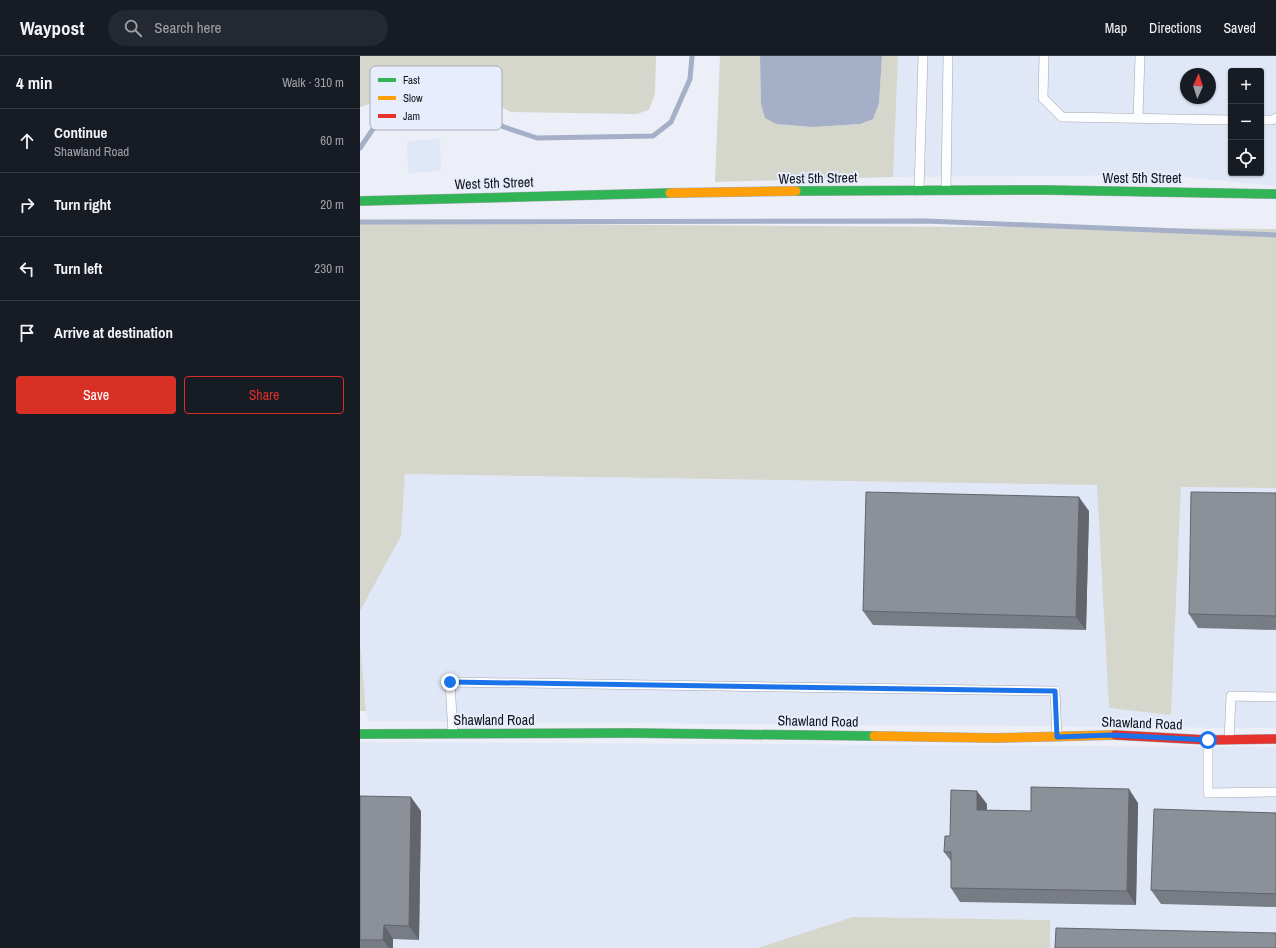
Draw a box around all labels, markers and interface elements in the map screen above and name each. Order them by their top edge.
search box [108,10,388,46]
text: Waypost [20,15,84,41]
icon: search [122,17,144,39]
text: Search here [154,17,221,38]
text: Map [1105,19,1127,37]
text: Directions [1149,19,1201,37]
text: Saved [1223,19,1256,37]
legend [370,66,502,130]
north arrow [1180,68,1216,104]
map controls [1228,68,1264,176]
button: + [1228,68,1264,104]
text: 4 min [16,71,52,94]
text: Fast [403,73,421,87]
text: Walk · 310 m [282,74,344,91]
text: Slow [403,91,423,105]
button: − [1228,104,1264,140]
text: Jam [403,109,420,123]
text: Continue [54,122,107,143]
icon: ahead [16,130,38,152]
text: 60 m [320,132,344,149]
button: locate [1228,140,1264,176]
text: Shawland Road [54,143,129,160]
street label: West 5th Street [778,168,858,188]
street label: West 5th Street [1103,169,1181,187]
street label: West 5th Street [454,173,534,193]
icon: right [16,194,38,216]
text: Turn right [54,194,111,215]
text: 20 m [320,196,344,213]
icon: left [16,258,38,280]
text: Turn left [54,258,102,279]
text: 230 m [314,260,344,277]
icon: arrive [16,322,38,344]
text: Arrive at destination [54,322,173,343]
button: Save [16,376,176,414]
button: Share [184,376,344,414]
route end [441,673,459,691]
street label: Shawland Road [453,711,535,729]
street label: Shawland Road [777,711,859,731]
street label: Shawland Road [1101,713,1183,733]
route start [1199,731,1217,749]

